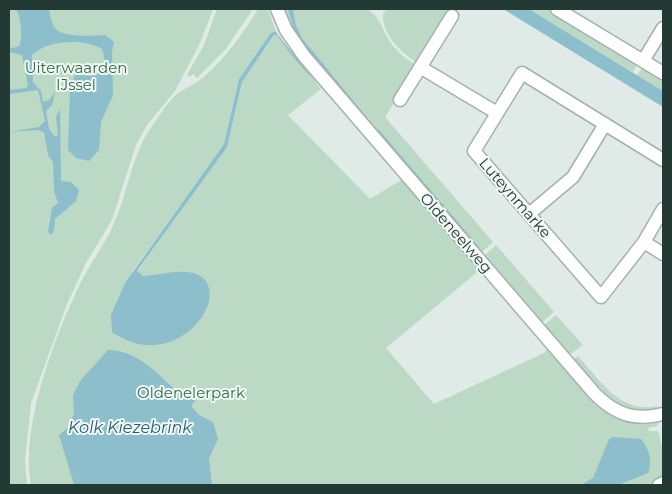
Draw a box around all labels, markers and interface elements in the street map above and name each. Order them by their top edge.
park label: Uiterwaarden IJssel [25,58,127,94]
street label: Luteynmarke [475,154,555,242]
street label: Oldeneelweg [416,189,496,277]
park label: Oldenelerpark [137,383,245,402]
water label: Kolk Kiezebrink [68,418,193,437]

